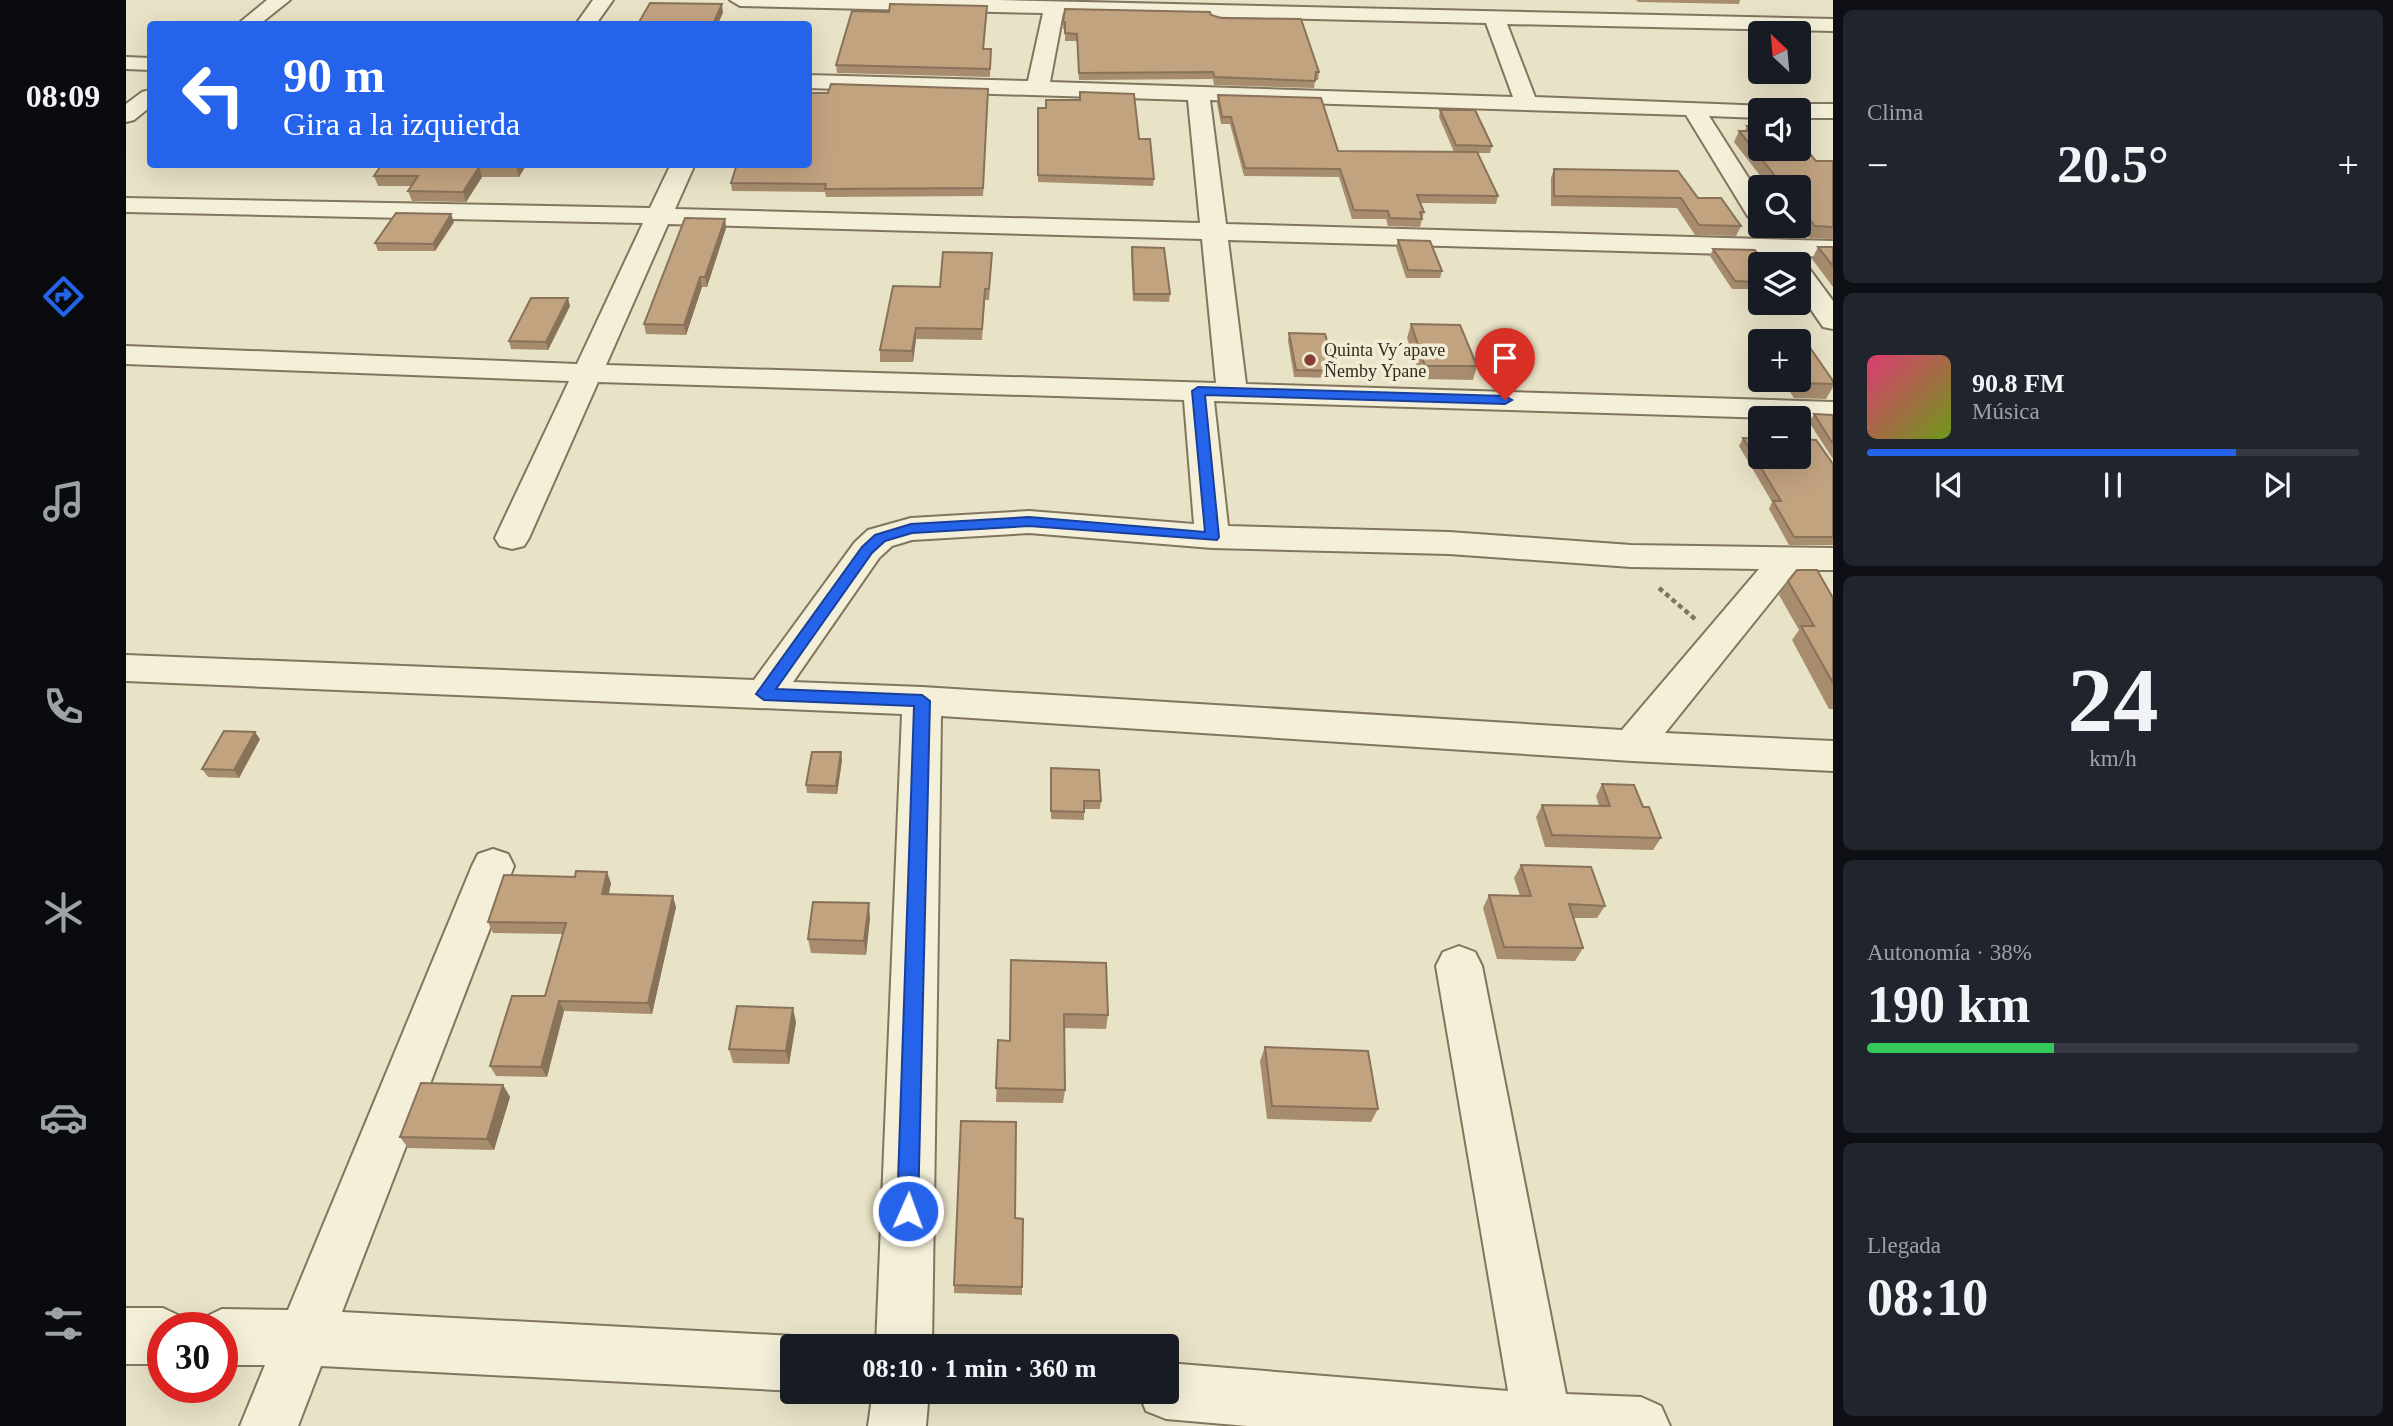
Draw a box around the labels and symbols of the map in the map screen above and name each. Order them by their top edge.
north arrow [1748,21,1811,84]
pin [1475,328,1535,400]
place label: Quinta Vy´apave Ñemby Ypane [1324,340,1445,381]
marker: Quinta Vy´apave Ñemby Ypane [1302,352,1318,368]
position arrow [871,1174,945,1248]
speed limit sign: 30 [147,1312,238,1403]

